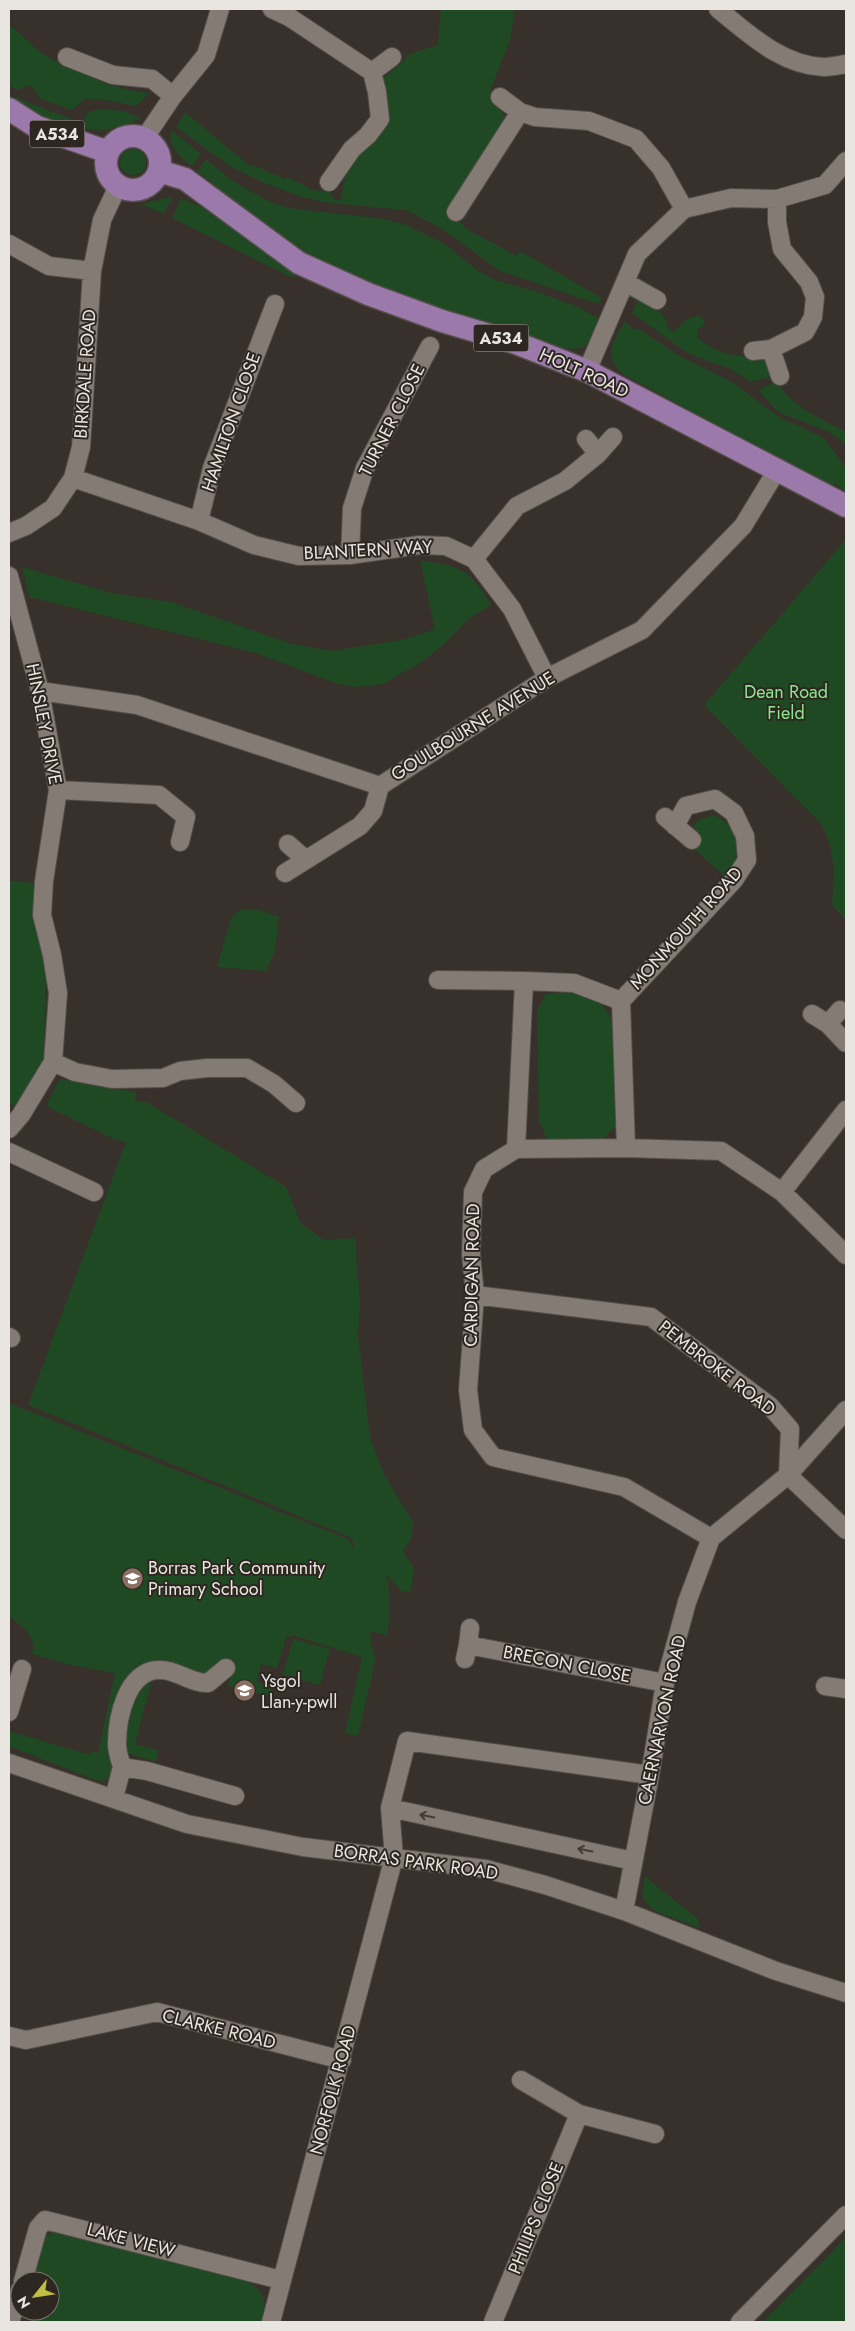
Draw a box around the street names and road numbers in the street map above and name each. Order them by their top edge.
road number: A534 [30,120,84,148]
street label: BIRKDALE ROAD [68,308,102,440]
road number: A534 [474,324,528,352]
street label: HOLT ROAD [535,342,633,404]
street label: HAMILTON CLOSE [195,349,267,495]
street label: TURNER CLOSE [353,359,431,481]
street label: BLANTERN WAY [303,534,434,566]
street label: HINSLEY DRIVE [19,661,69,787]
street label: GOULBOURNE AVENUE [386,665,560,787]
street label: MONMOUTH ROAD [624,861,748,995]
street label: CARDIGAN ROAD [458,1203,486,1347]
street label: PEMBROKE ROAD [653,1314,781,1422]
street label: CAERNARVON ROAD [631,1633,693,1807]
street label: BRECON CLOSE [501,1639,633,1689]
street label: BORRAS PARK ROAD [332,1838,500,1886]
street label: CLARKE ROAD [159,2002,279,2056]
street label: NORFOLK ROAD [303,2022,363,2158]
street label: PHILIPS CLOSE [502,2158,570,2278]
street label: LAKE VIEW [84,2216,178,2264]

